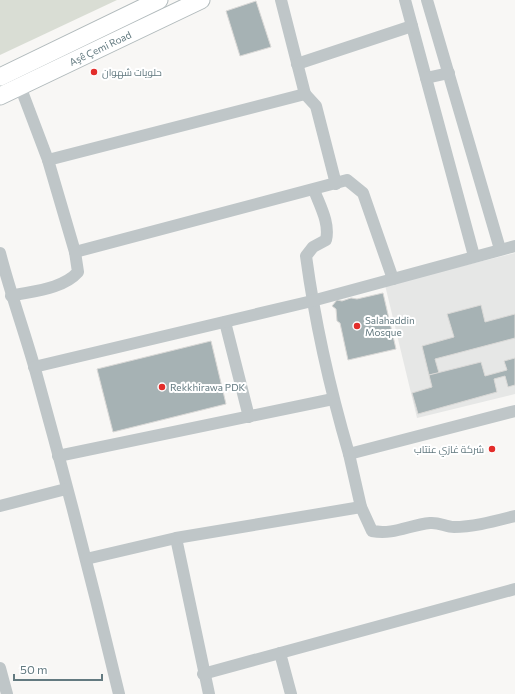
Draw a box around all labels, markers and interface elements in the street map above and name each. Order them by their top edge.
street label: Aşê Çemi Road [67,28,133,68]
place label: حلويات شهوان [102,66,162,79]
marker: حلويات شهوان [89,67,99,77]
place label: Salahaddin Mosque [365,314,415,338]
marker: Salahaddin Mosque [352,321,362,331]
place label: Rekkhirawa PDK [170,381,245,393]
marker: Rekkhirawa PDK [157,382,167,392]
place label: شركة غازي عنتاب [414,443,484,457]
marker: شركة غازي عنتاب [487,444,497,454]
scale bar [14,656,102,682]
text: 50 m [20,662,48,676]

